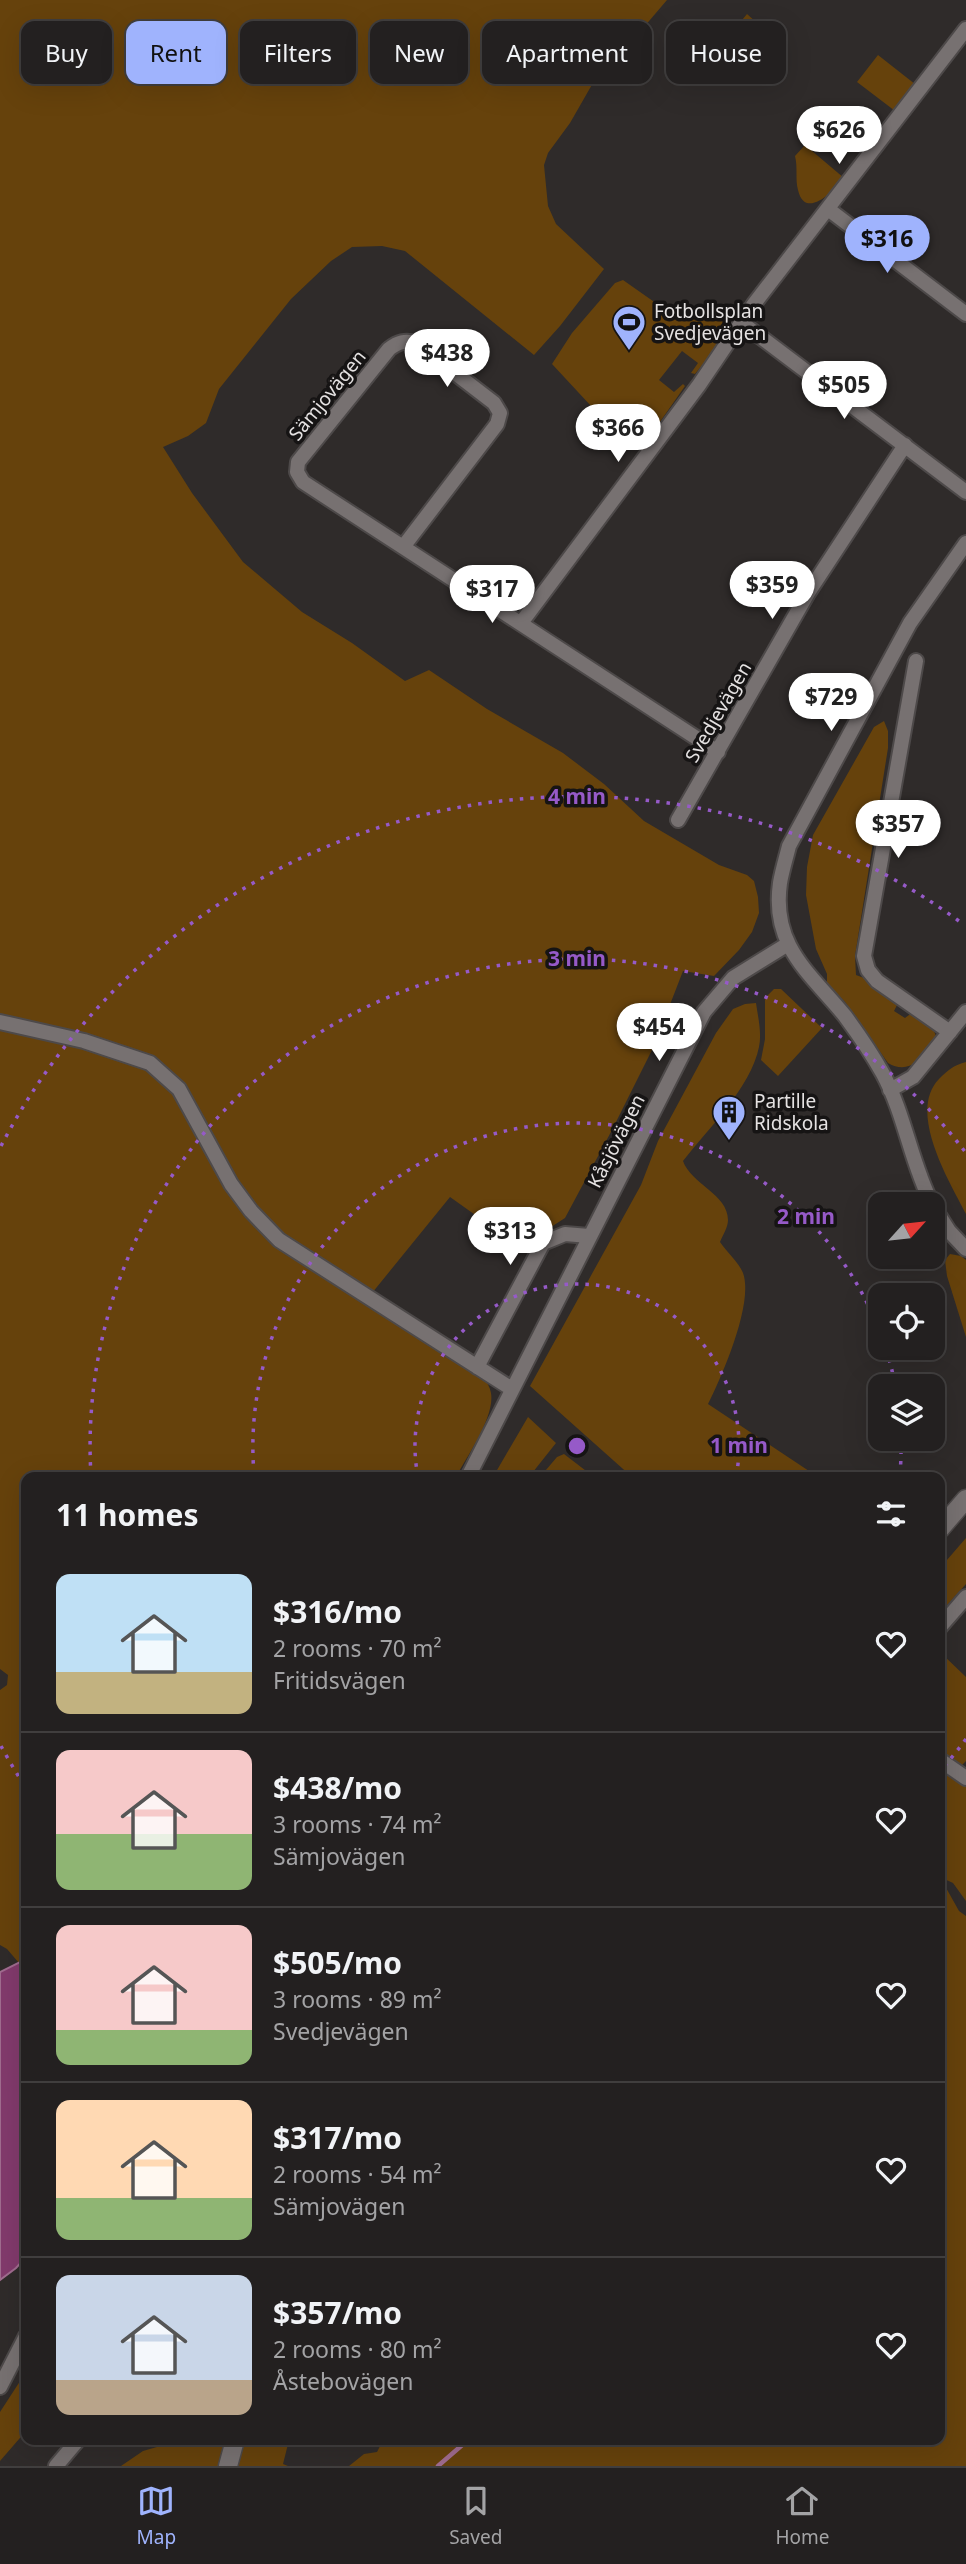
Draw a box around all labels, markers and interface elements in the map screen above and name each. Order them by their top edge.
chip: Buy [21,21,112,84]
chip: Rent [126,21,226,84]
chip: Filters [240,21,356,84]
chip: New [370,21,468,84]
chip: Apartment [482,21,652,84]
chip: House [666,21,786,84]
pin: $626 [798,106,880,166]
text: $626 [813,113,865,145]
pin: $316 [846,216,928,275]
text: $316 [861,222,913,254]
place label: Fotbollsplan Svedjevägen [654,298,766,346]
sports icon: Fotbollsplan Svedjevägen [610,303,648,352]
pin: $438 [406,330,488,389]
text: $438 [421,336,473,368]
street label: Sämjovägen [282,344,372,446]
pin: $505 [803,362,885,421]
text: $505 [818,368,870,400]
pin: $366 [577,405,659,464]
text: $366 [592,411,644,443]
pin: $359 [731,562,813,621]
pin: $317 [451,566,533,625]
text: $359 [746,568,798,600]
text: $317 [466,572,518,604]
street label: Svedjevägen [679,657,757,767]
pin: $729 [790,674,872,733]
text: $729 [805,680,857,712]
text: 4 min [548,782,606,810]
pin: $357 [857,800,939,860]
text: $357 [872,807,924,839]
text: 3 min [548,944,606,972]
pin: $454 [618,1004,700,1063]
text: $454 [633,1010,685,1042]
place label: Partille Ridskola [754,1088,829,1136]
street label: Kåsjövägen [581,1090,651,1192]
building icon: Partille Ridskola [710,1093,748,1142]
north arrow [868,1192,945,1269]
map controls [868,1192,945,1451]
text: 2 min [777,1202,835,1230]
pin: $313 [469,1208,551,1267]
text: $313 [484,1214,536,1246]
button: locate [868,1283,945,1360]
button: layers [868,1374,945,1451]
text: 1 min [710,1431,768,1459]
centre of rings [565,1434,589,1458]
text: 11 homes [56,1494,199,1535]
icon: filters [872,1495,910,1533]
text: $316/mo [273,1591,402,1632]
icon: home [112,1602,196,1686]
icon: heart [872,1625,910,1663]
text: 2 rooms · 70 m² [273,1632,442,1664]
text: Fritidsvägen [273,1664,406,1696]
text: $438/mo [273,1767,402,1808]
icon: home [112,1778,196,1862]
icon: heart [872,1801,910,1839]
text: 3 rooms · 74 m² [273,1808,442,1840]
text: Sämjovägen [273,1840,405,1872]
text: $505/mo [273,1942,402,1983]
icon: home [112,1953,196,2037]
icon: heart [872,1976,910,2014]
text: 3 rooms · 89 m² [273,1983,442,2015]
text: Svedjevägen [273,2015,409,2047]
text: $317/mo [273,2117,402,2158]
icon: home [112,2128,196,2212]
icon: heart [872,2151,910,2189]
text: 2 rooms · 54 m² [273,2158,442,2190]
text: Sämjovägen [273,2190,405,2222]
text: $357/mo [273,2292,402,2333]
icon: home [112,2303,196,2387]
icon: heart [872,2326,910,2364]
text: 2 rooms · 80 m² [273,2333,442,2365]
text: Åstebovägen [273,2365,414,2397]
tab: Map [137,2482,176,2550]
tab: Saved [449,2482,502,2550]
tab: Home [775,2482,829,2550]

